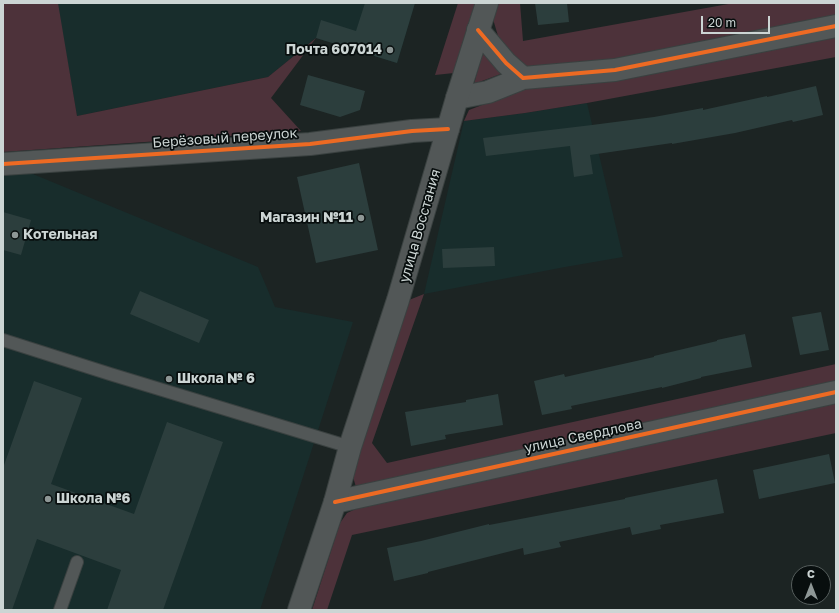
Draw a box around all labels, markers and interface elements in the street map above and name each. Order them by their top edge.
scale bar [703,8,772,34]
text: 20 m [708,15,736,30]
place label: Почта 607014 [286,42,382,58]
marker: Почта 607014 [385,45,395,55]
street label: Берёзовый переулок [152,125,298,151]
street label: улица Восстания [396,167,444,285]
place label: Магазин №11 [260,210,353,226]
marker: Магазин №11 [356,213,366,223]
place label: Котельная [23,227,97,243]
marker: Котельная [10,230,20,240]
place label: Школа № 6 [177,371,255,387]
marker: Школа № 6 [164,374,174,384]
street label: улица Свердлова [523,415,643,457]
place label: Школа №6 [56,491,130,507]
marker: Школа №6 [43,494,53,504]
north arrow [791,565,831,605]
text: С [807,567,815,580]

